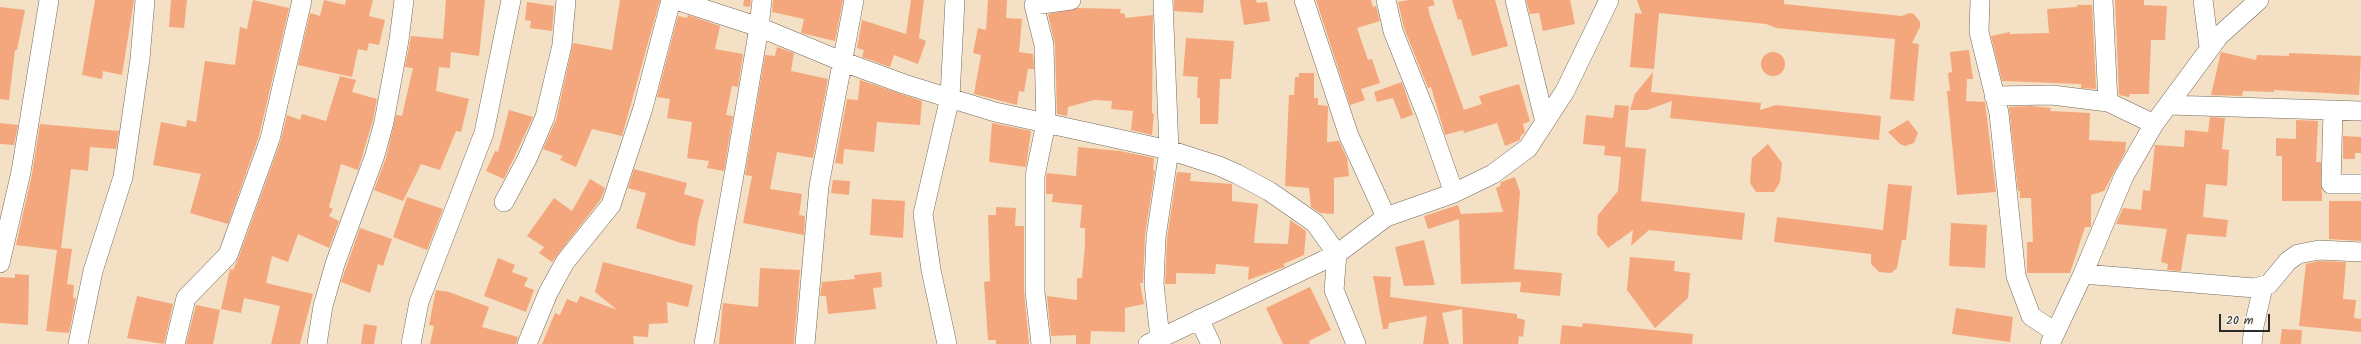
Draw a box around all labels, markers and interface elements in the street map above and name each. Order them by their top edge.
scale bar [2221,306,2272,332]
text: 20 m [2226,311,2253,330]

